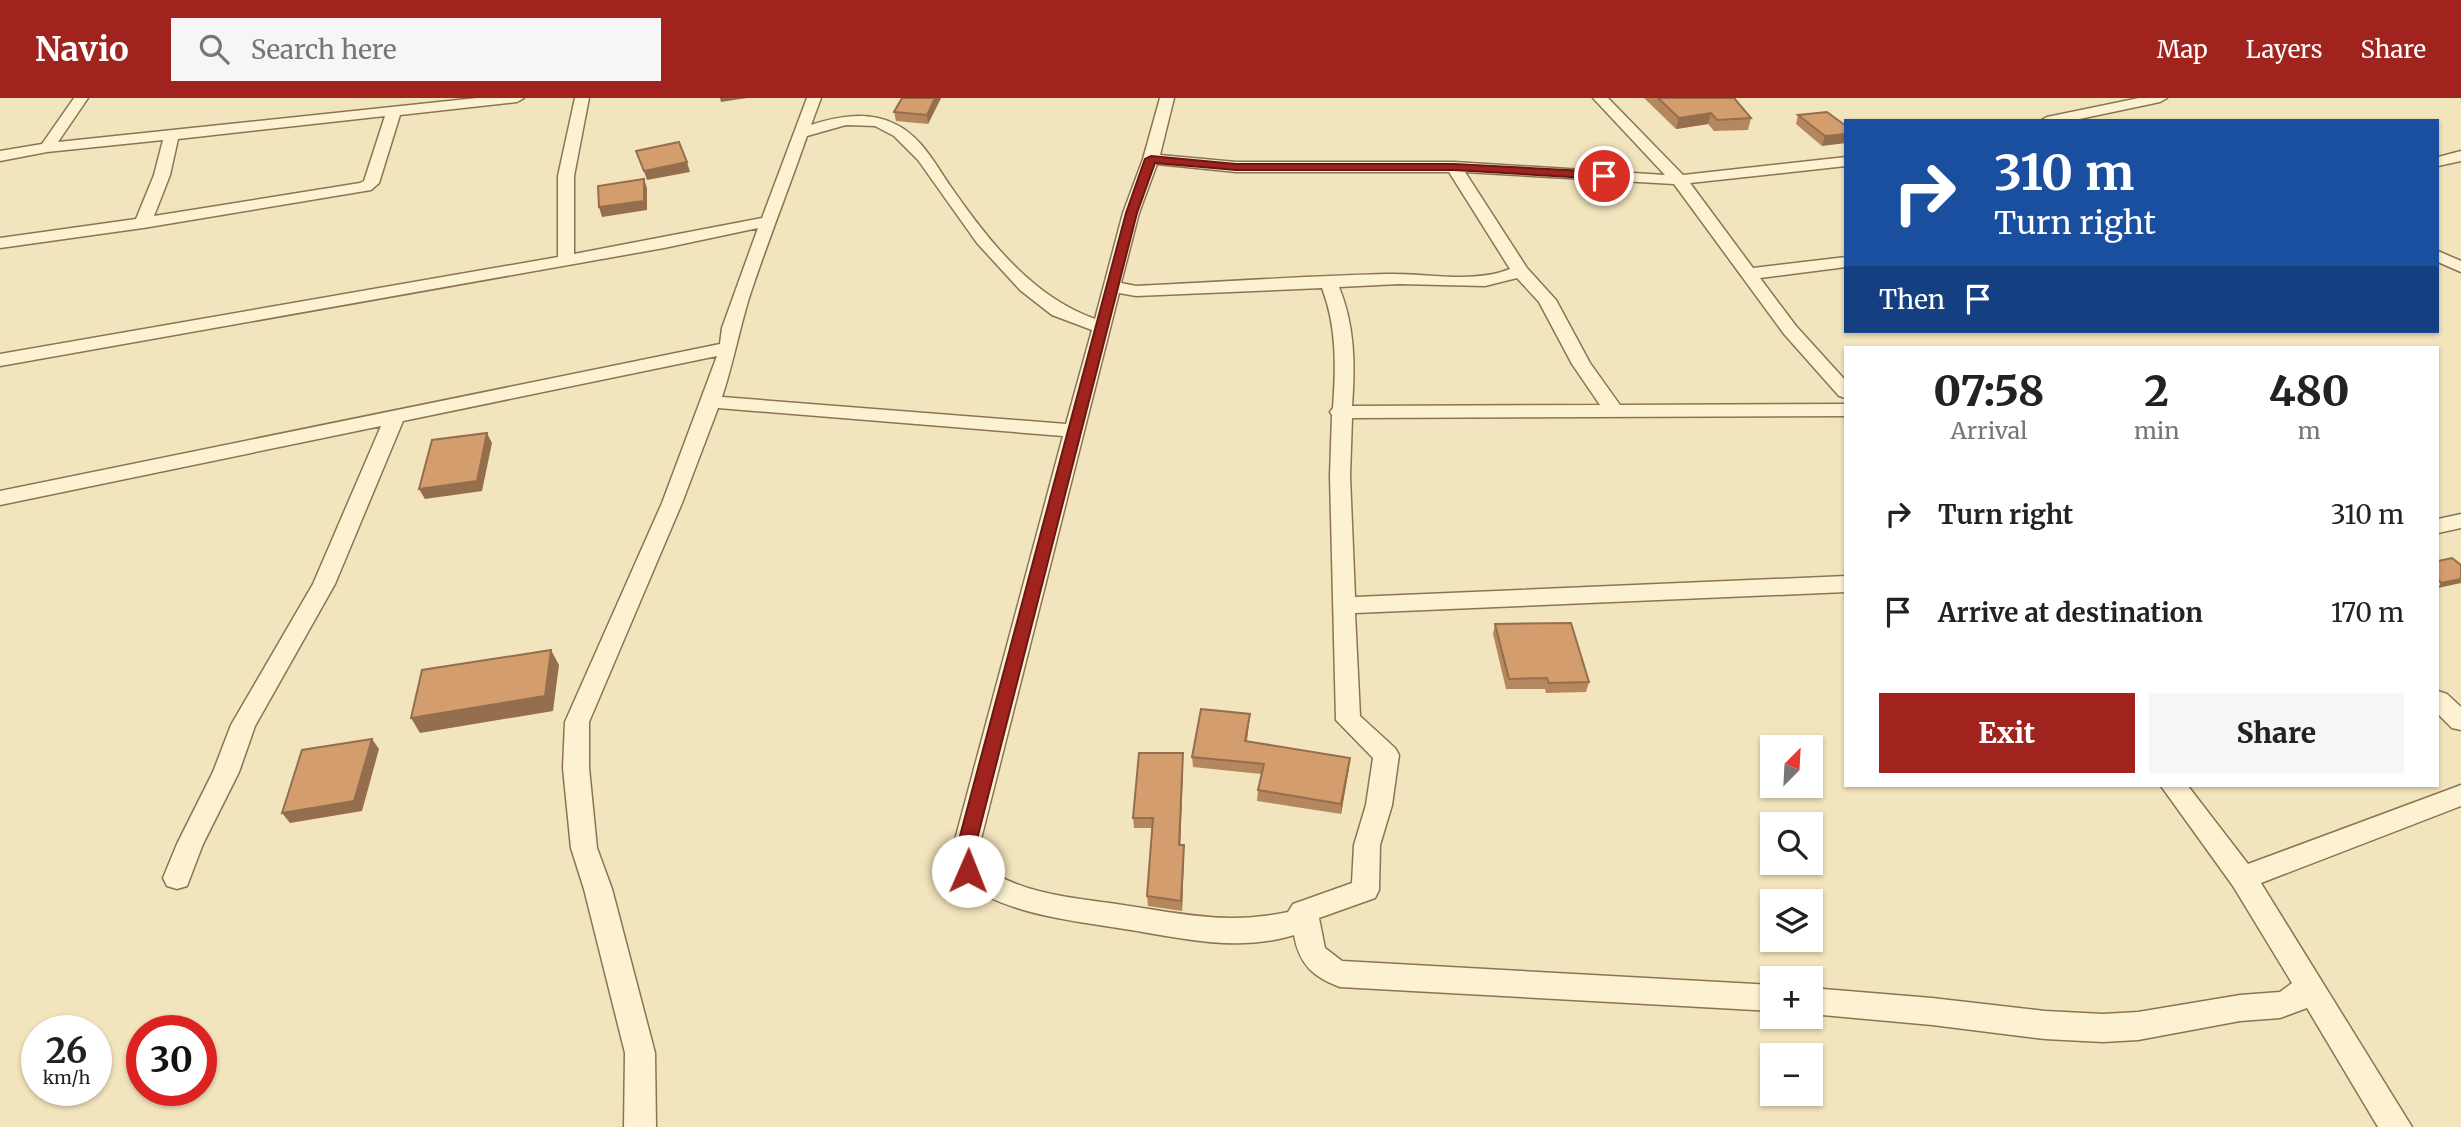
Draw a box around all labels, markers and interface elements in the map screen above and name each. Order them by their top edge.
search box [171,18,661,81]
text: Navio [35,29,129,70]
icon: search [195,30,233,68]
text: Search here [251,33,396,66]
text: Map [2157,34,2208,65]
text: Layers [2246,34,2322,65]
text: Share [2360,34,2426,65]
text: 310 m [1994,142,2134,203]
pin [1574,146,1634,206]
icon: right [1879,147,1970,238]
icon: arrive [1585,157,1623,195]
text: Turn right [1994,203,2156,243]
icon: arrive [1959,280,1997,318]
text: Then [1879,283,1945,316]
text: 07:58 [1933,365,2045,417]
text: 2 [2144,365,2169,417]
text: 480 [2269,365,2350,417]
text: Arrival [1951,416,2027,445]
text: min [2134,416,2179,445]
text: m [2298,416,2321,445]
icon: right [1879,495,1917,533]
text: Turn right [1938,498,2073,531]
text: 310 m [2331,498,2404,531]
icon: arrive [1879,593,1917,631]
text: Arrive at destination [1938,596,2203,629]
text: 170 m [2331,596,2404,629]
button: Exit [1879,693,2135,773]
button: Share [2149,693,2404,773]
north arrow [1760,735,1824,798]
map controls [1760,735,1823,1106]
button: search [1760,812,1823,875]
position arrow [931,834,1005,908]
button: layers [1760,889,1823,952]
button: + [1760,966,1823,1029]
speed limit sign: 30 [126,1015,217,1106]
text: 26 [46,1029,87,1073]
button: − [1760,1043,1823,1106]
text: km/h [43,1066,90,1089]

